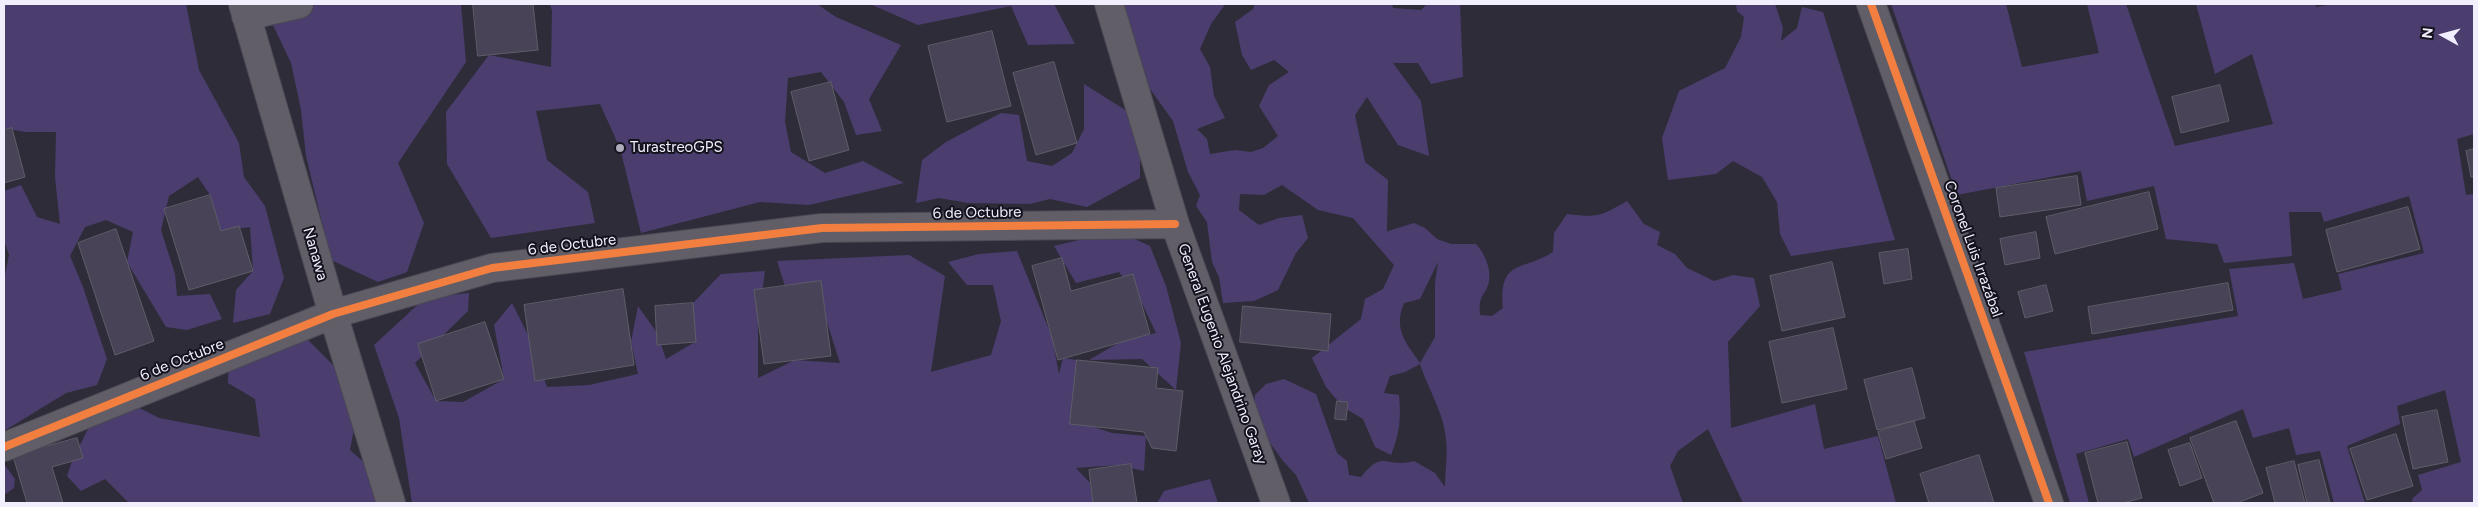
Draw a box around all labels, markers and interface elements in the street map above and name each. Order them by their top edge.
north arrow [2418,10,2468,60]
text: N [2419,27,2437,40]
place label: TurastreoGPS [630,139,723,157]
marker: TurastreoGPS [614,142,626,154]
street label: Coronel Luis Irrazábal [1940,178,2006,320]
street label: 6 de Octubre [932,203,1022,223]
street label: Nanawa [299,225,331,283]
street label: 6 de Octubre [527,231,617,259]
street label: General Eugenio Alejandrino Garay [1174,241,1270,467]
street label: 6 de Octubre [137,335,227,385]

